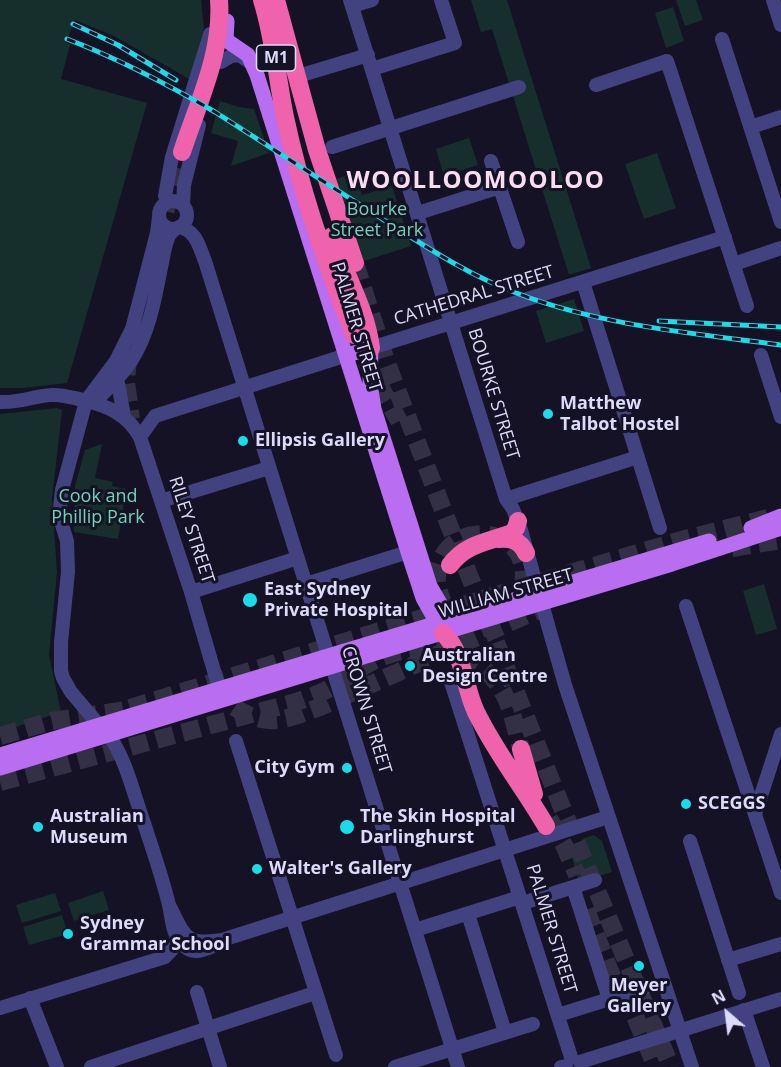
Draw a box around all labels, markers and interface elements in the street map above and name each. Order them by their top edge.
road number: M1 [256,45,296,71]
district label: WOOLLOOMOOLOO [347,167,605,195]
park label: Bourke Street Park [331,199,423,242]
street label: PALMER STREET [326,260,386,394]
street label: CATHEDRAL STREET [391,261,557,331]
street label: BOURKE STREET [463,326,523,462]
place label: Matthew Talbot Hostel [560,393,680,436]
marker: Matthew Talbot Hostel [541,407,555,421]
place label: Ellipsis Gallery [255,430,385,452]
marker: Ellipsis Gallery [236,434,250,448]
street label: RILEY STREET [164,474,218,586]
park label: Cook and Phillip Park [51,486,145,528]
street label: WILLIAM STREET [436,565,576,623]
place label: East Sydney Private Hospital [264,579,408,622]
marker: East Sydney Private Hospital [241,591,259,609]
street label: CROWN STREET [336,644,396,776]
place label: Australian Design Centre [422,645,548,688]
marker: Australian Design Centre [403,659,417,673]
place label: City Gym [254,757,335,779]
marker: City Gym [340,761,354,775]
place label: SCEGGS [698,793,765,815]
marker: SCEGGS [679,797,693,811]
place label: Australian Museum [50,806,144,848]
place label: The Skin Hospital Darlinghurst [360,806,516,848]
marker: The Skin Hospital Darlinghurst [338,818,356,836]
marker: Australian Museum [31,820,45,834]
place label: Walter's Gallery [269,858,412,880]
marker: Walter's Gallery [250,862,264,876]
street label: PALMER STREET [521,862,581,996]
place label: Sydney Grammar School [80,913,230,956]
marker: Sydney Grammar School [61,927,75,941]
marker: Meyer Gallery [632,959,646,973]
place label: Meyer Gallery [607,975,671,1018]
north arrow [697,983,757,1043]
text: N [708,984,729,1010]

